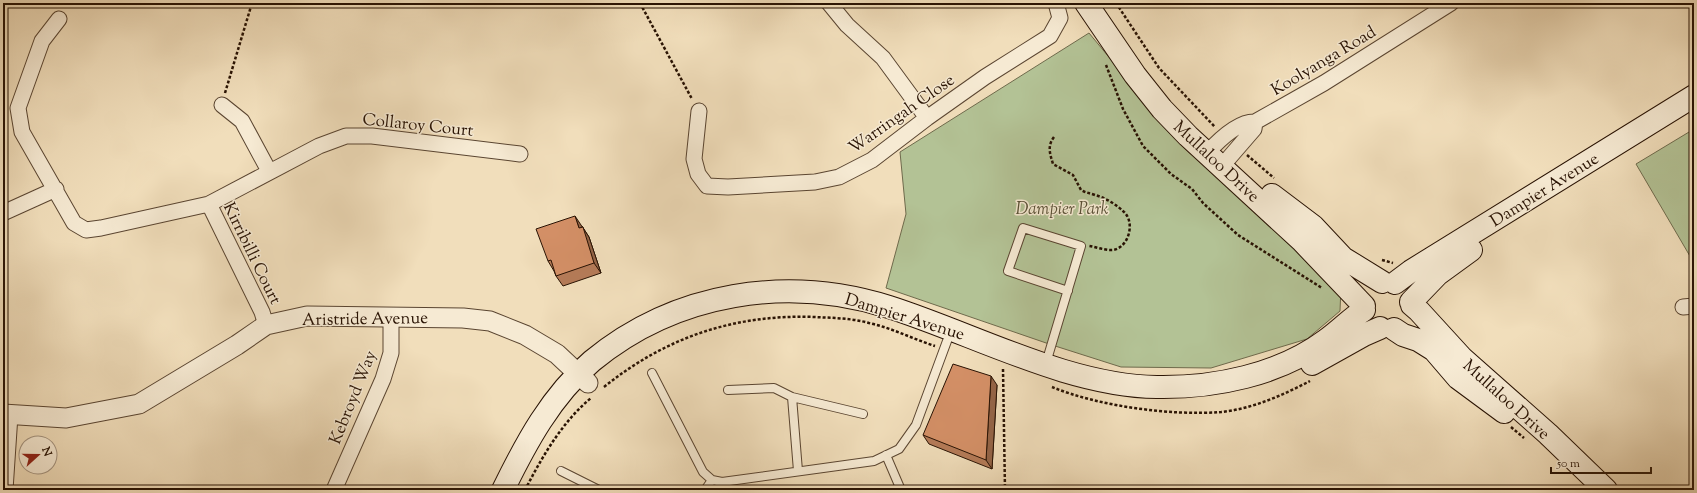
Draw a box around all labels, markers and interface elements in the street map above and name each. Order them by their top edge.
street label: Koolyanga Road [1267,21,1381,103]
street label: Warringah Close [844,69,960,160]
street label: Collaroy Court [361,108,475,144]
street label: Mullaloo Drive [1167,116,1264,209]
street label: Dampier Avenue [1486,148,1604,234]
park label: Dampier Park [1015,198,1109,222]
street label: Kirribilli Court [216,199,286,309]
street label: Dampier Avenue [842,288,967,348]
street label: Aristride Avenue [302,307,428,333]
street label: Kebroyd Way [324,347,384,448]
street label: Mullaloo Drive [1457,355,1555,446]
north arrow [18,435,58,475]
text: N [37,444,56,459]
scale bar [1551,449,1651,475]
text: 50 m [1556,455,1580,473]

